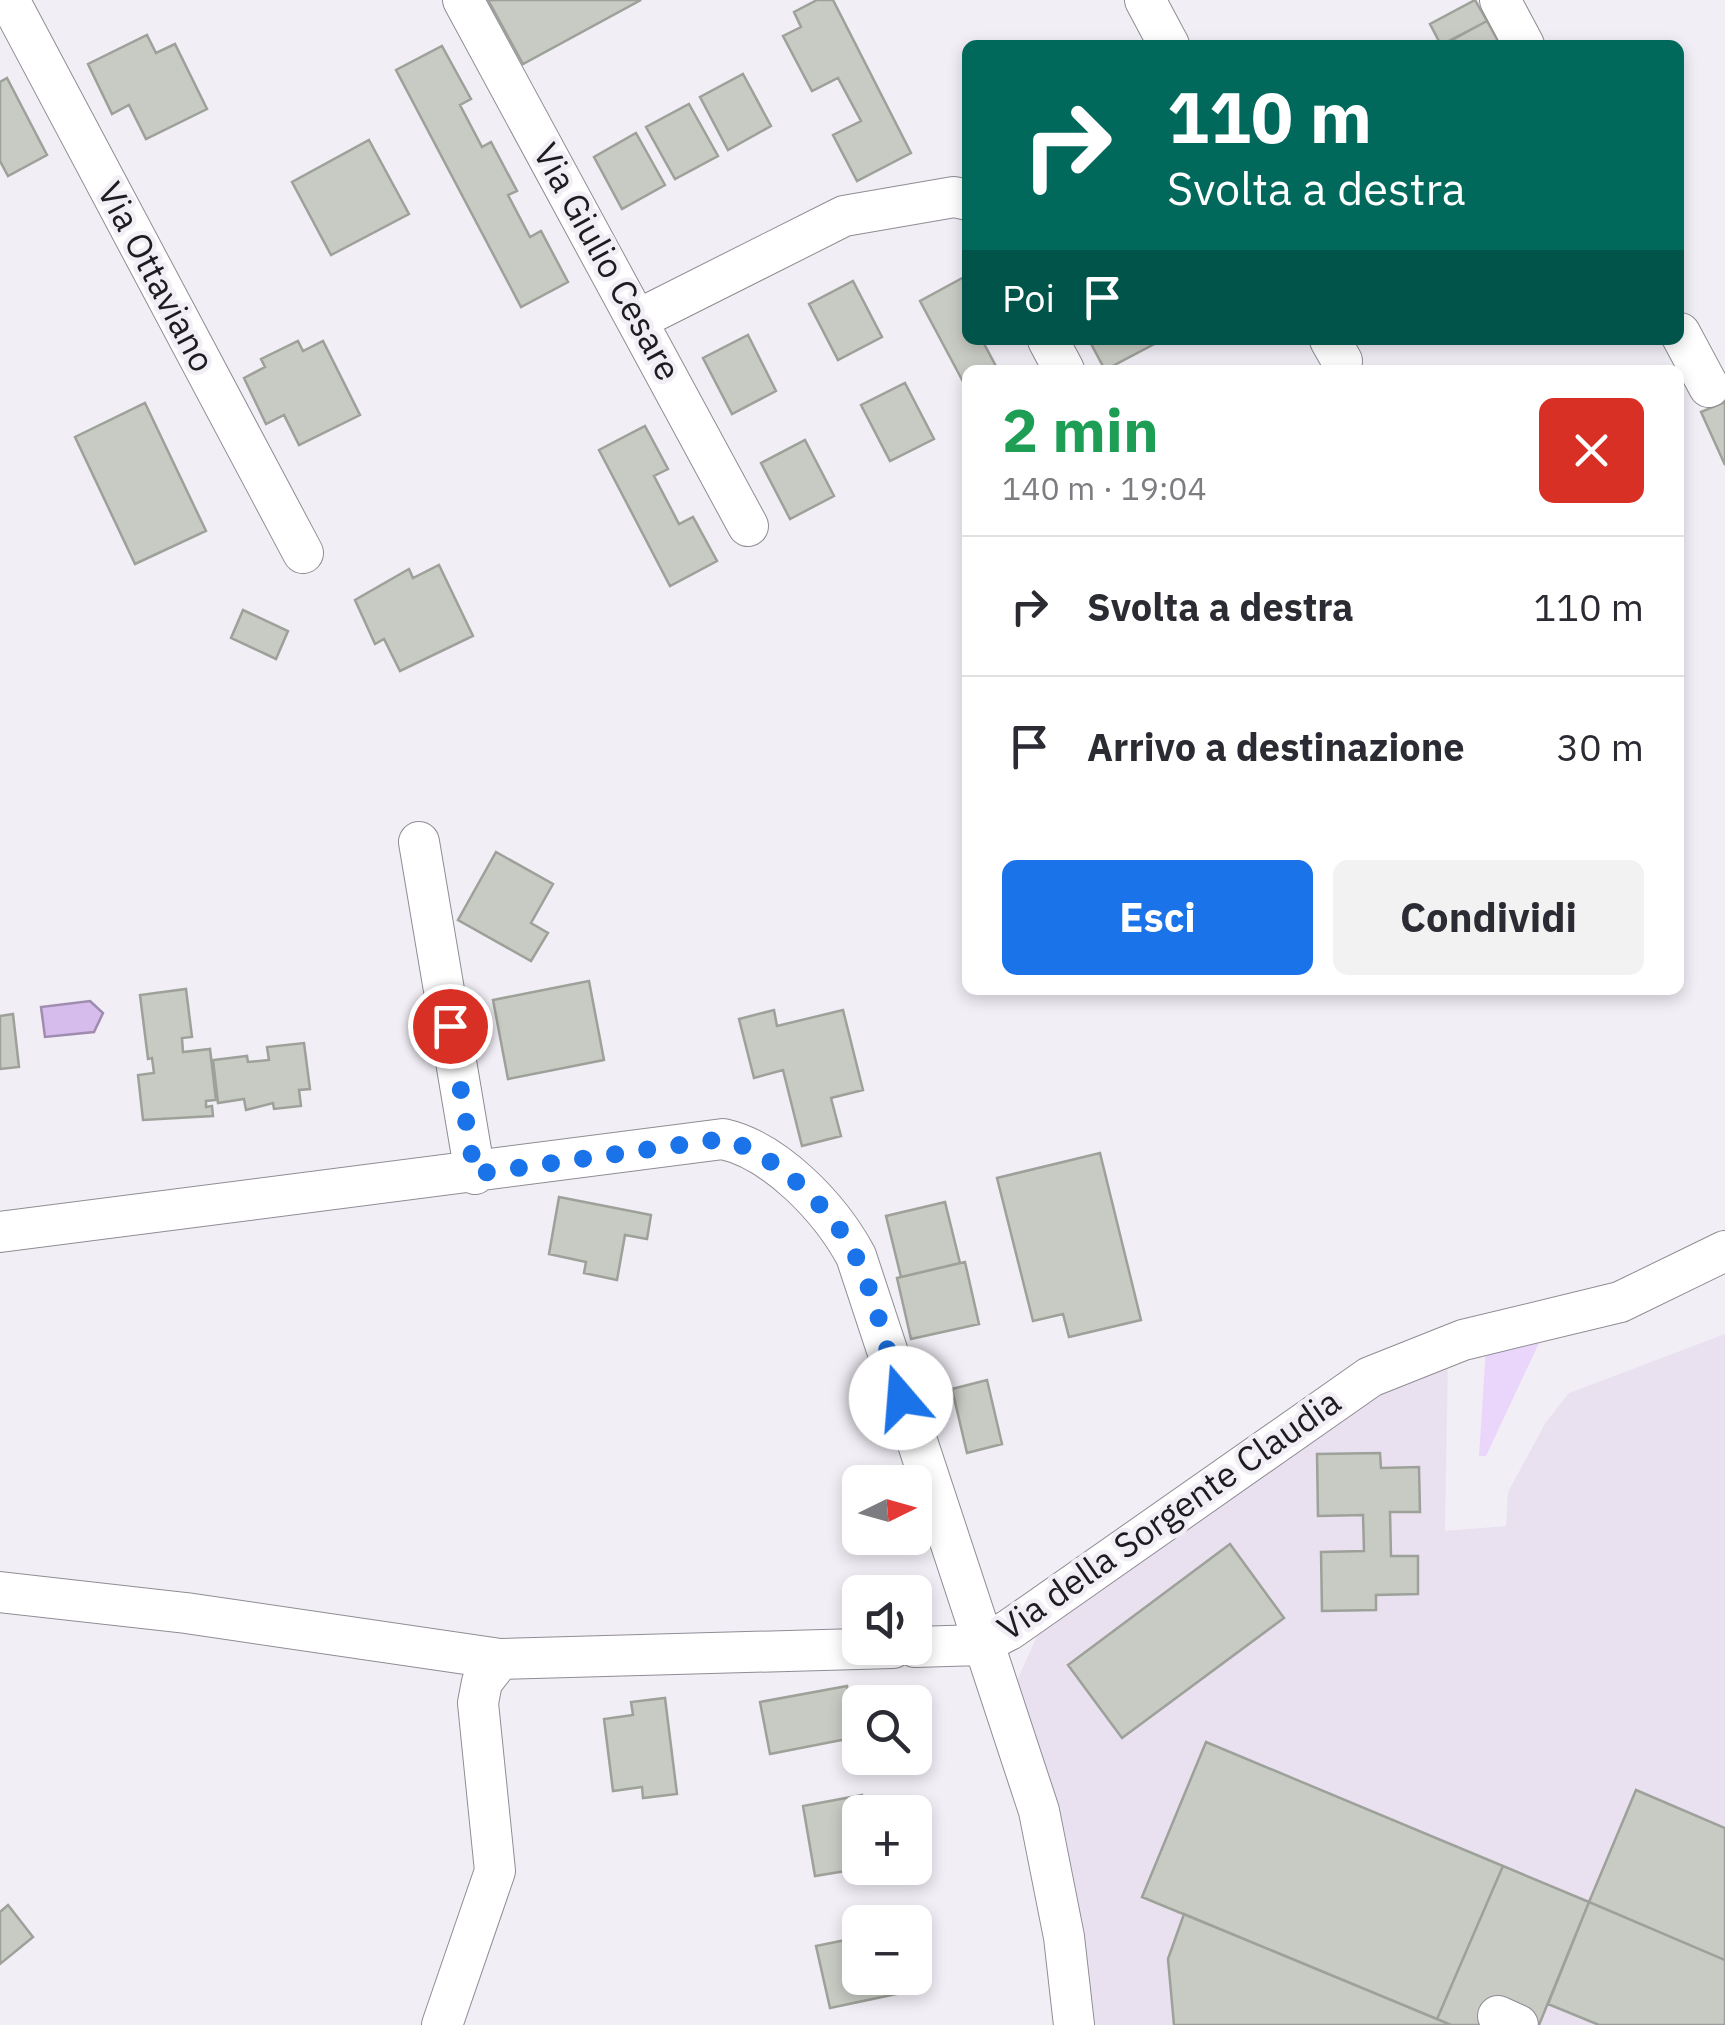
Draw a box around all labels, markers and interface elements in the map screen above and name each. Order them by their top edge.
text: 110 m [1167,71,1372,162]
icon: right [1002,80,1132,210]
street label: Via Giulio Cesare [524,135,692,388]
text: Svolta a destra [1167,159,1466,217]
street label: Via Ottaviano [88,174,226,379]
icon: arrive [1075,270,1130,325]
text: Poi [1002,273,1055,322]
text: 2 min [1002,390,1159,469]
button: close [1539,398,1644,503]
text: 140 m · 19:04 [1002,467,1207,509]
icon: right [1002,579,1057,634]
text: Svolta a destra [1087,582,1354,631]
text: 110 m [1533,582,1644,631]
icon: arrive [1002,719,1057,774]
text: Arrivo a destinazione [1087,722,1465,771]
text: 30 m [1556,722,1644,771]
button: Esci [1002,860,1313,975]
button: Condividi [1333,860,1644,975]
pin [408,984,493,1069]
icon: arrive [423,999,478,1054]
position arrow [849,1346,953,1450]
street label: Via della Sorgente Claudia [988,1378,1349,1650]
north arrow [842,1465,932,1555]
map controls [842,1465,932,1995]
button: sound [842,1575,932,1665]
button: search [842,1685,932,1775]
button: + [842,1795,932,1885]
button: − [842,1905,932,1995]

